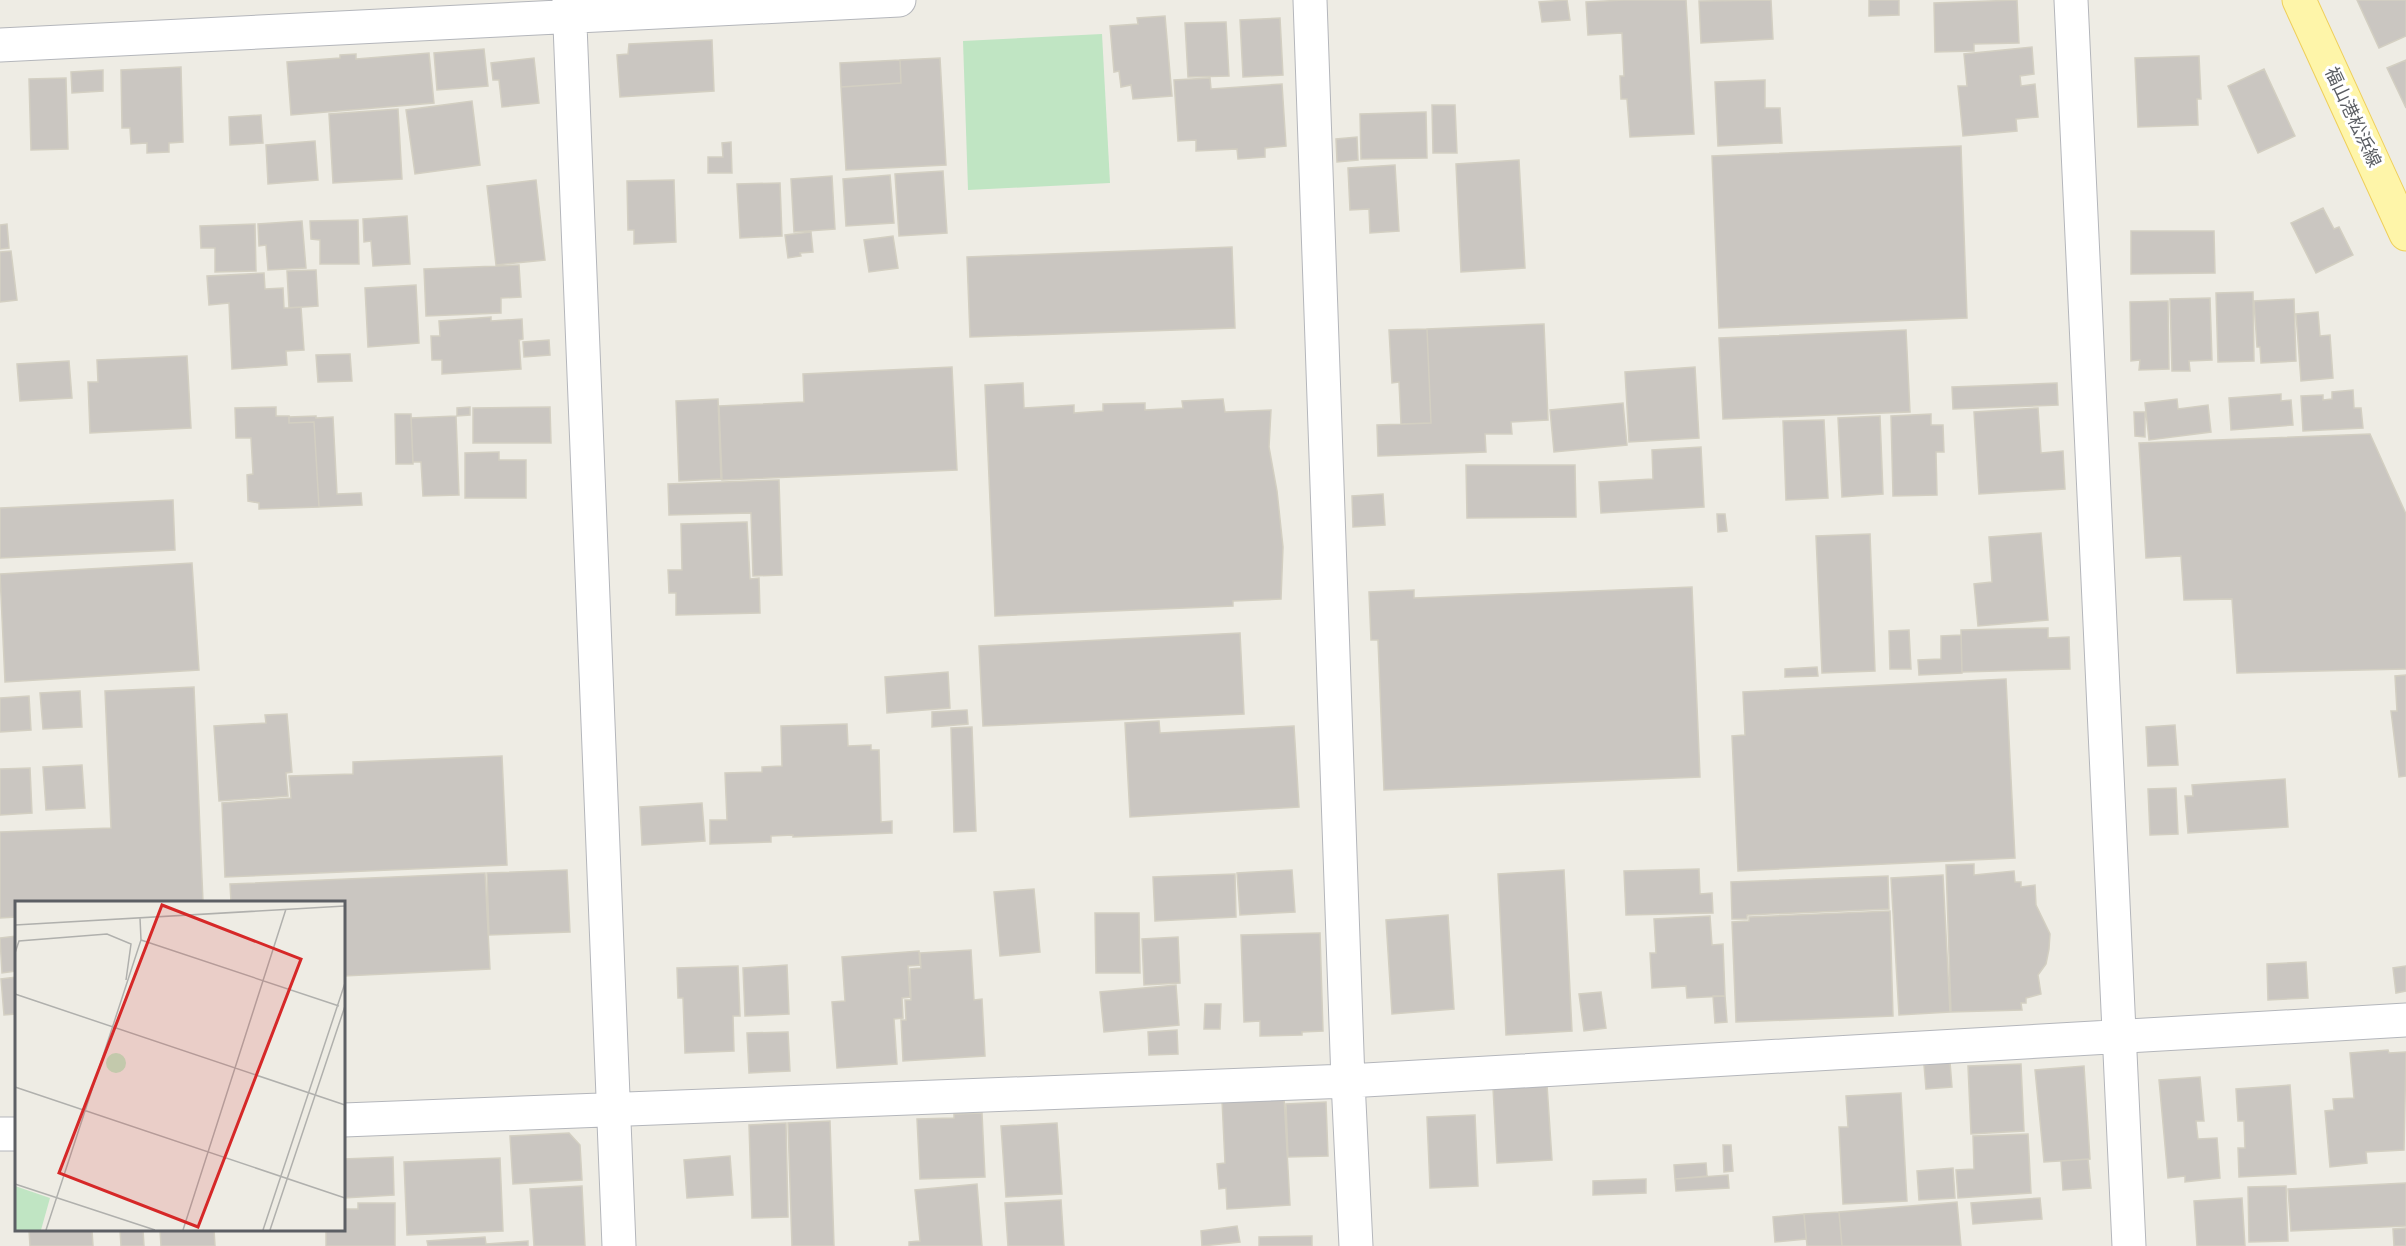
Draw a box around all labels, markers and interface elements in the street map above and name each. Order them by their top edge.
street label: 福山港松浜線 [2321,63,2387,170]
inset map [15,901,345,1231]

